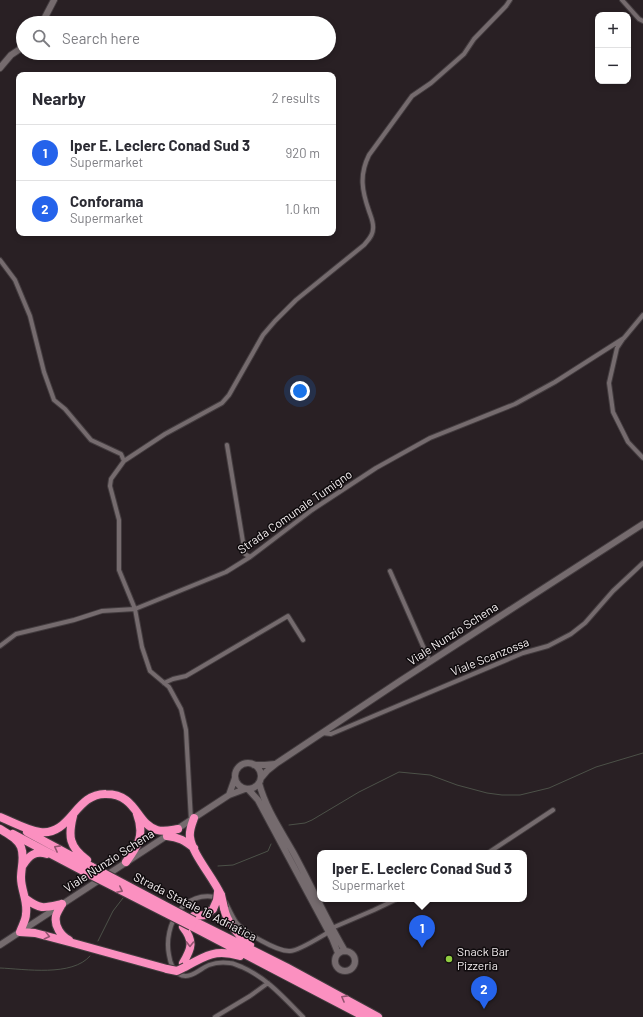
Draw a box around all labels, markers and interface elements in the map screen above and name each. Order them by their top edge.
map controls [595,12,631,84]
button: + [595,12,631,48]
search box [16,16,336,60]
icon: search [30,27,52,49]
text: Search here [62,29,140,47]
button: − [595,48,631,84]
text: Nearby [32,88,86,108]
text: 2 results [272,90,320,106]
text: Iper E. Leclerc Conad Sud 3 [70,136,250,154]
text: 1 [43,145,47,161]
text: 920 m [286,145,320,161]
text: Supermarket [70,154,143,170]
text: Conforama [70,192,143,210]
text: 2 [41,201,49,217]
text: 1.0 km [285,201,320,217]
text: Supermarket [70,210,143,226]
your location [290,381,310,401]
street label: Strada Comunale Tumigno [235,466,354,556]
street label: Viale Nunzio Schena [405,599,500,668]
street label: Viale Scanzossa [449,634,531,678]
street label: Viale Nunzio Schena [61,826,156,895]
one-way arrow [54,846,61,853]
popup [317,850,527,902]
text: Iper E. Leclerc Conad Sud 3 [332,859,512,877]
street label: Strada Statale 16 Adriatica [132,869,259,943]
text: Supermarket [332,877,405,893]
one-way arrow [115,885,123,892]
pin: 1 [409,915,435,948]
one-way arrow [43,931,50,940]
one-way arrow [185,941,194,948]
place label: Snack Bar Pizzeria [457,944,510,972]
marker: Snack Bar Pizzeria [444,954,454,964]
pin: 2 [471,976,497,1009]
one-way arrow [341,996,348,1003]

